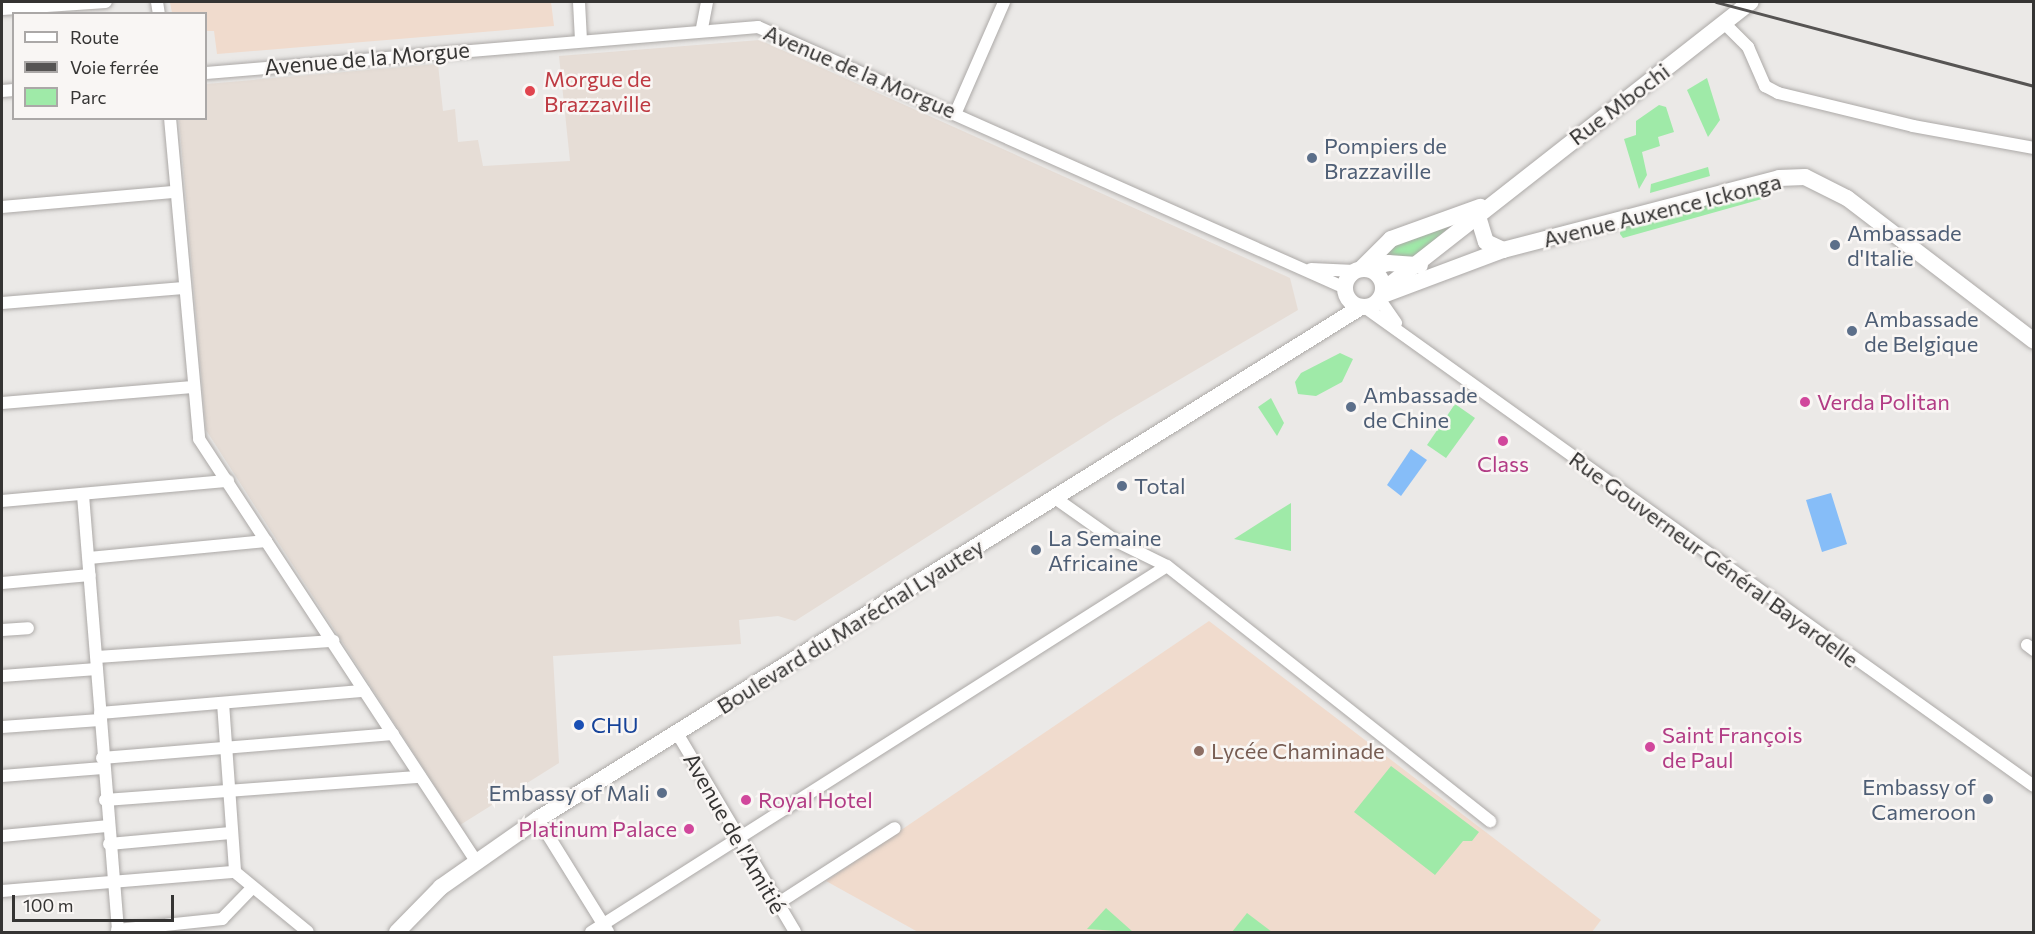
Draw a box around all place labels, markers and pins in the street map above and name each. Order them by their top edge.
place label: Morgue de Brazzaville [544,65,651,116]
marker: Morgue de Brazzaville [521,82,539,100]
place label: Pompiers de Brazzaville [1324,132,1447,184]
marker: Pompiers de Brazzaville [1305,151,1319,165]
place label: Ambassade d'Italie [1847,219,1962,270]
marker: Ambassade d'Italie [1828,238,1842,252]
place label: Ambassade de Belgique [1864,305,1979,356]
marker: Ambassade de Belgique [1845,324,1859,338]
place label: Ambassade de Chine [1363,381,1478,433]
place label: Verda Politan [1817,389,1950,415]
marker: Verda Politan [1798,395,1812,409]
marker: Ambassade de Chine [1344,400,1358,414]
marker: Class [1496,434,1510,448]
place label: Class [1477,451,1529,477]
place label: Total [1134,473,1186,499]
marker: Total [1115,479,1129,493]
place label: La Semaine Africaine [1048,524,1161,576]
marker: La Semaine Africaine [1029,543,1043,557]
place label: CHU [591,712,639,738]
marker: CHU [572,718,586,732]
place label: Saint François de Paul [1662,721,1803,772]
place label: Lycée Chaminade [1211,738,1385,764]
marker: Saint François de Paul [1643,740,1657,754]
marker: Lycée Chaminade [1192,744,1206,758]
place label: Embassy of Cameroon [1862,773,1976,824]
place label: Embassy of Mali [488,780,650,806]
marker: Embassy of Mali [655,786,669,800]
place label: Royal Hotel [758,787,873,813]
marker: Embassy of Cameroon [1981,792,1995,806]
marker: Royal Hotel [739,793,753,807]
place label: Platinum Palace [518,816,677,842]
marker: Platinum Palace [682,822,696,836]

